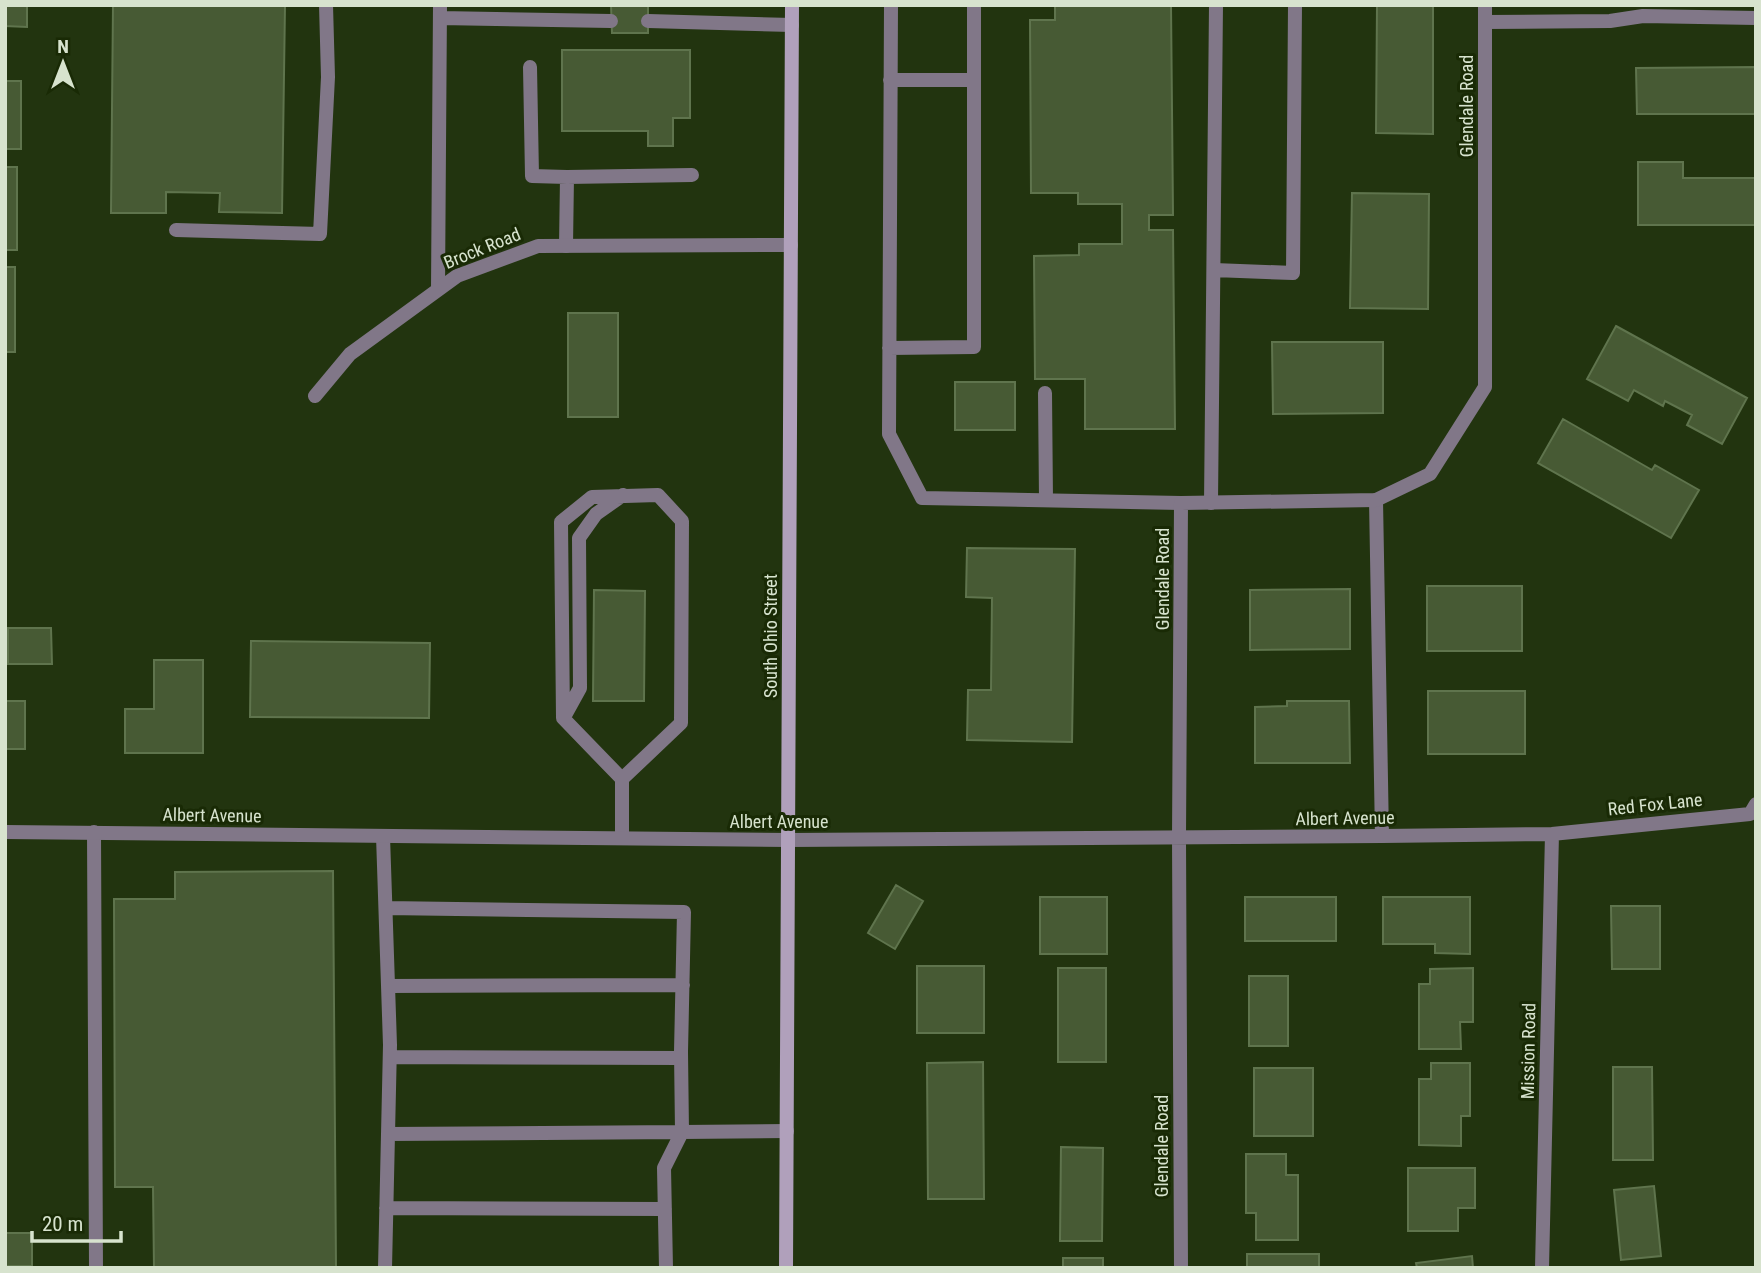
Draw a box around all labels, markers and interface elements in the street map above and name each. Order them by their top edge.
north arrow [28,28,98,98]
text: N [57,35,69,58]
street label: Glendale Road [1456,55,1477,157]
street label: Brock Road [441,223,523,273]
street label: Glendale Road [1152,528,1173,630]
street label: South Ohio Street [760,574,781,698]
street label: Red Fox Lane [1607,789,1703,819]
street label: Albert Avenue [162,804,262,826]
street label: Albert Avenue [1295,807,1395,829]
street label: Albert Avenue [729,811,829,832]
street label: Mission Road [1517,1003,1539,1099]
street label: Glendale Road [1151,1095,1172,1197]
scale bar [32,1200,121,1244]
text: 20 m [42,1212,83,1236]

